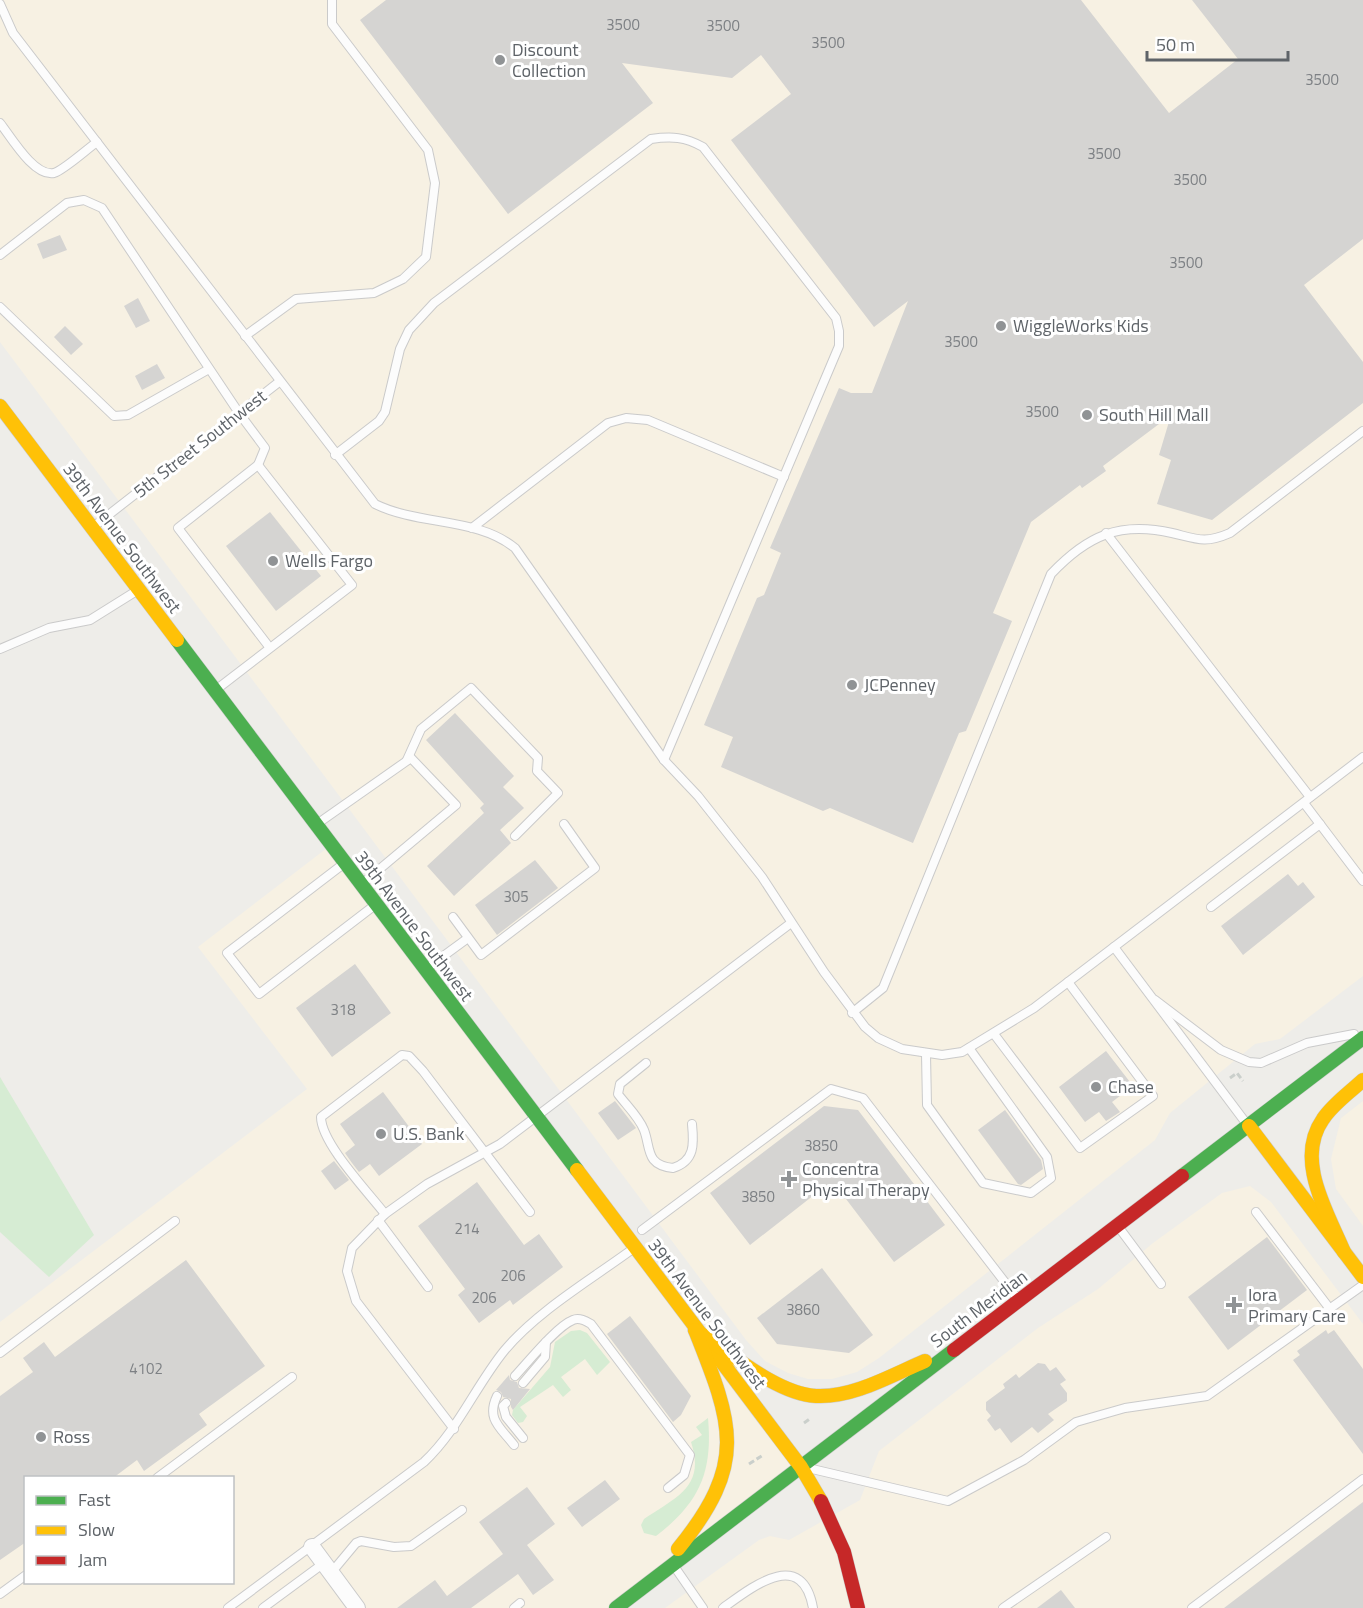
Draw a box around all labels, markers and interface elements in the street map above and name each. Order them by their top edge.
house number: 3500 [606,13,640,36]
house number: 3500 [706,14,740,37]
scale bar [1147,24,1288,62]
house number: 3500 [811,31,845,54]
text: 50 m [1156,31,1195,58]
place label: Discount Collection [512,36,586,84]
marker: Discount Collection [493,53,507,67]
house number: 3500 [1305,68,1339,91]
house number: 3500 [1087,142,1121,165]
house number: 3500 [1173,168,1207,191]
house number: 3500 [1169,251,1203,274]
place label: WiggleWorks Kids [1013,312,1149,339]
marker: WiggleWorks Kids [994,319,1008,333]
house number: 3500 [944,330,978,353]
street label: 5th Street Southwest [127,383,273,504]
house number: 3500 [1025,400,1059,423]
place label: South Hill Mall [1099,401,1209,428]
marker: South Hill Mall [1080,408,1094,422]
street label: 39th Avenue Southwest [57,457,189,619]
place label: Wells Fargo [285,547,373,574]
marker: Wells Fargo [266,554,280,568]
place label: JCPenney [864,671,936,698]
marker: JCPenney [845,678,859,692]
street label: 39th Avenue Southwest [349,845,481,1007]
house number: 305 [503,885,529,908]
house number: 318 [330,998,356,1021]
place label: Chase [1108,1073,1154,1100]
marker: Chase [1089,1080,1103,1094]
place label: U.S. Bank [393,1120,465,1147]
marker: U.S. Bank [374,1127,388,1141]
house number: 3850 [804,1134,838,1157]
place label: Concentra Physical Therapy [802,1155,930,1203]
marker: Concentra Physical Therapy [780,1170,798,1188]
house number: 3850 [741,1185,775,1208]
house number: 214 [454,1217,480,1240]
street label: 39th Avenue Southwest [642,1233,774,1395]
street label: South Meridian [925,1263,1033,1354]
house number: 206 [500,1264,526,1287]
place label: Iora Primary Care [1248,1281,1346,1329]
house number: 206 [471,1286,497,1309]
marker: Iora Primary Care [1225,1296,1243,1314]
house number: 3860 [786,1298,820,1321]
house number: 4102 [129,1357,163,1380]
place label: Ross [53,1423,90,1450]
marker: Ross [34,1430,48,1444]
legend [24,1476,234,1584]
text: Fast [78,1486,111,1513]
text: Slow [78,1516,115,1543]
text: Jam [78,1546,107,1573]

